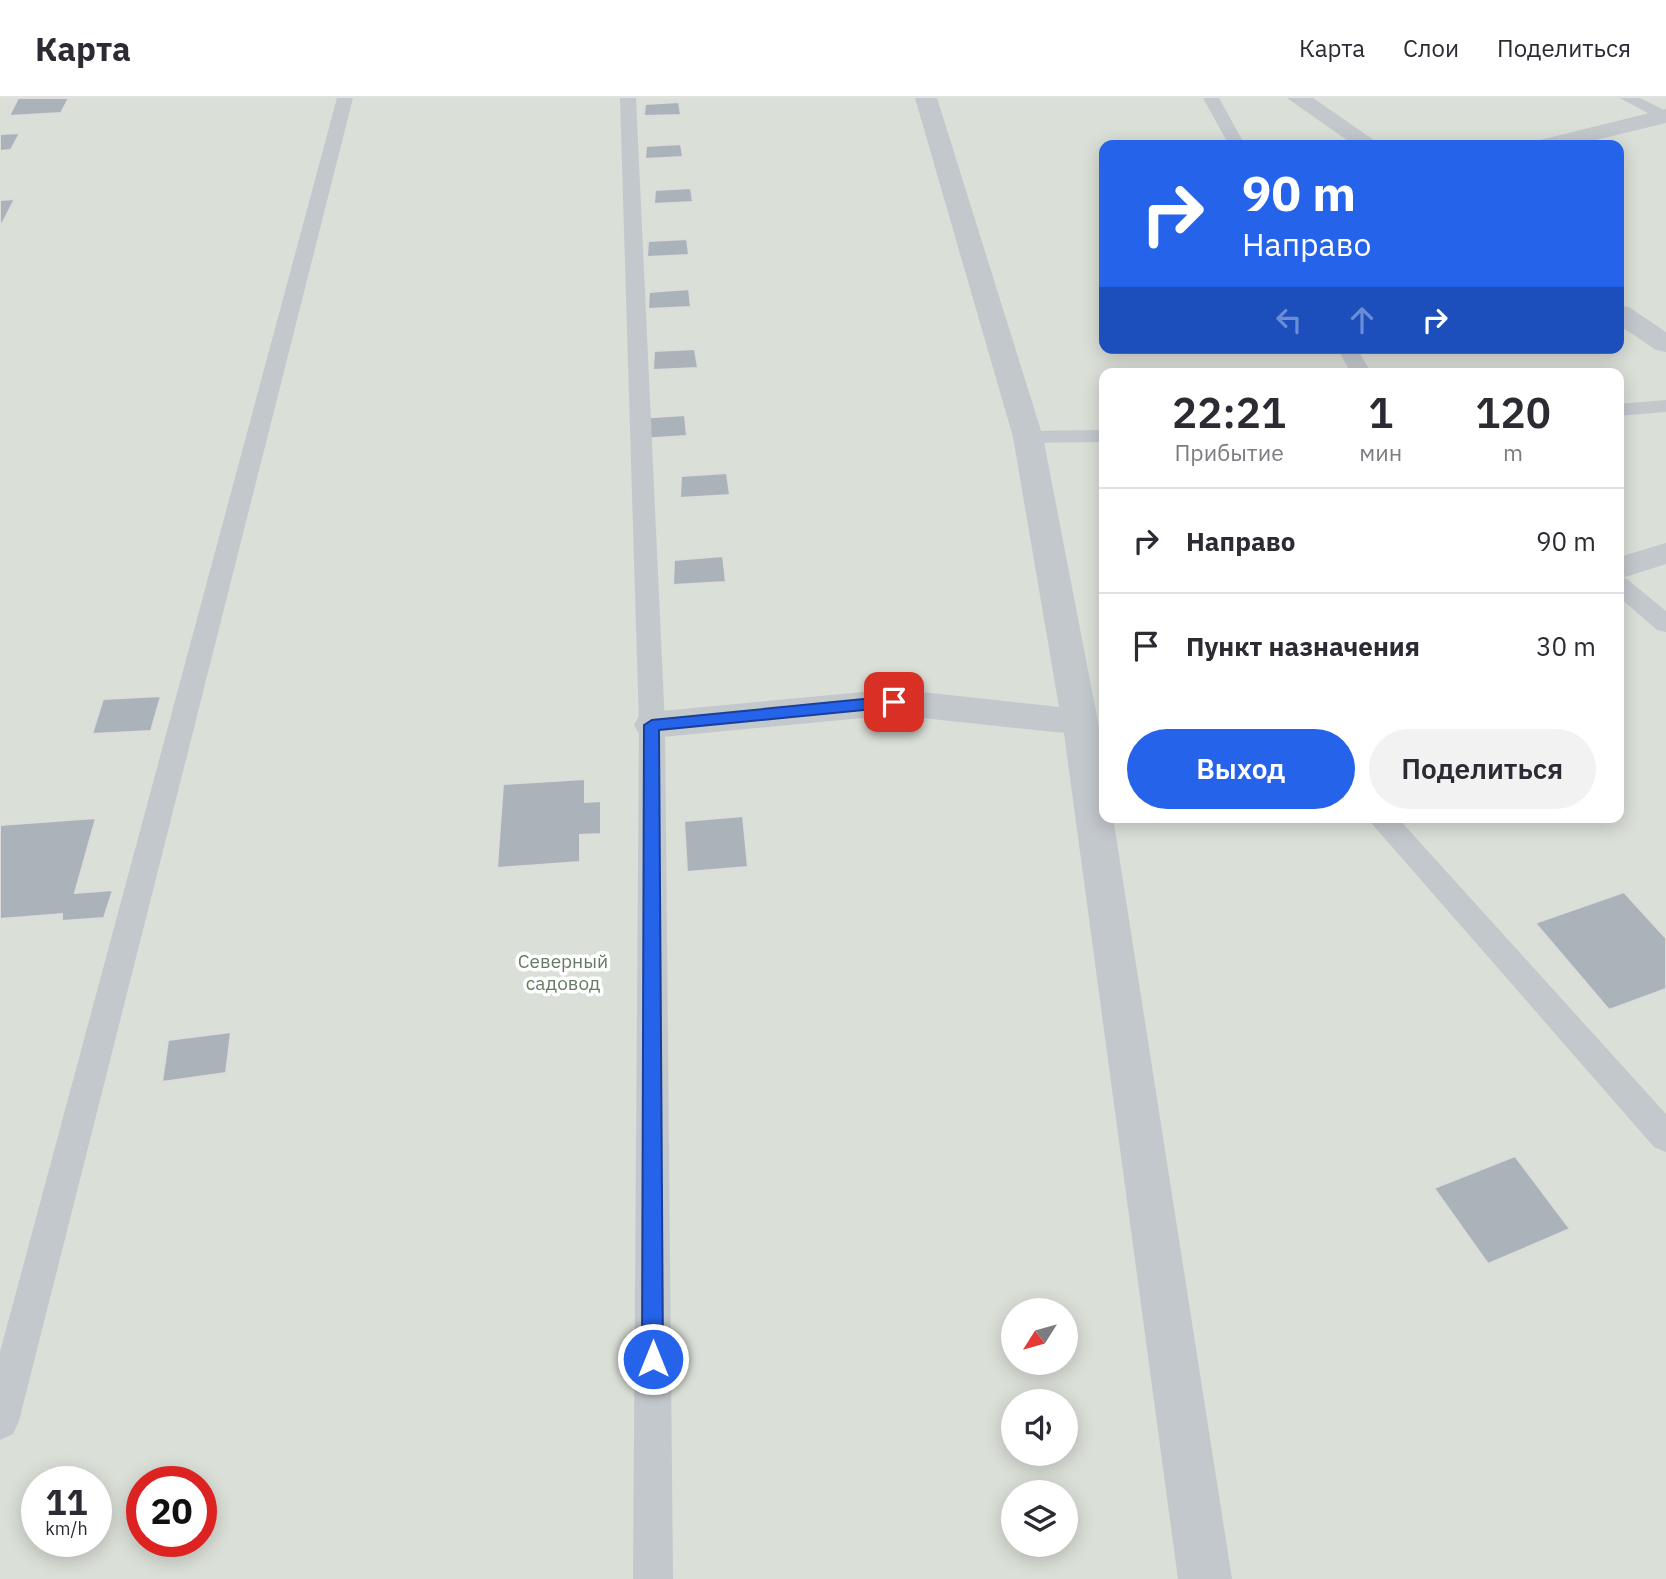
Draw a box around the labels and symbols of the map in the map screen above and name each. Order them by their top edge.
pin [864,672,924,732]
park label: Северный садовод [518,949,608,995]
north arrow [1001,1298,1078,1376]
position arrow [616,1322,690,1396]
speed limit sign: 20 [126,1466,217,1557]

